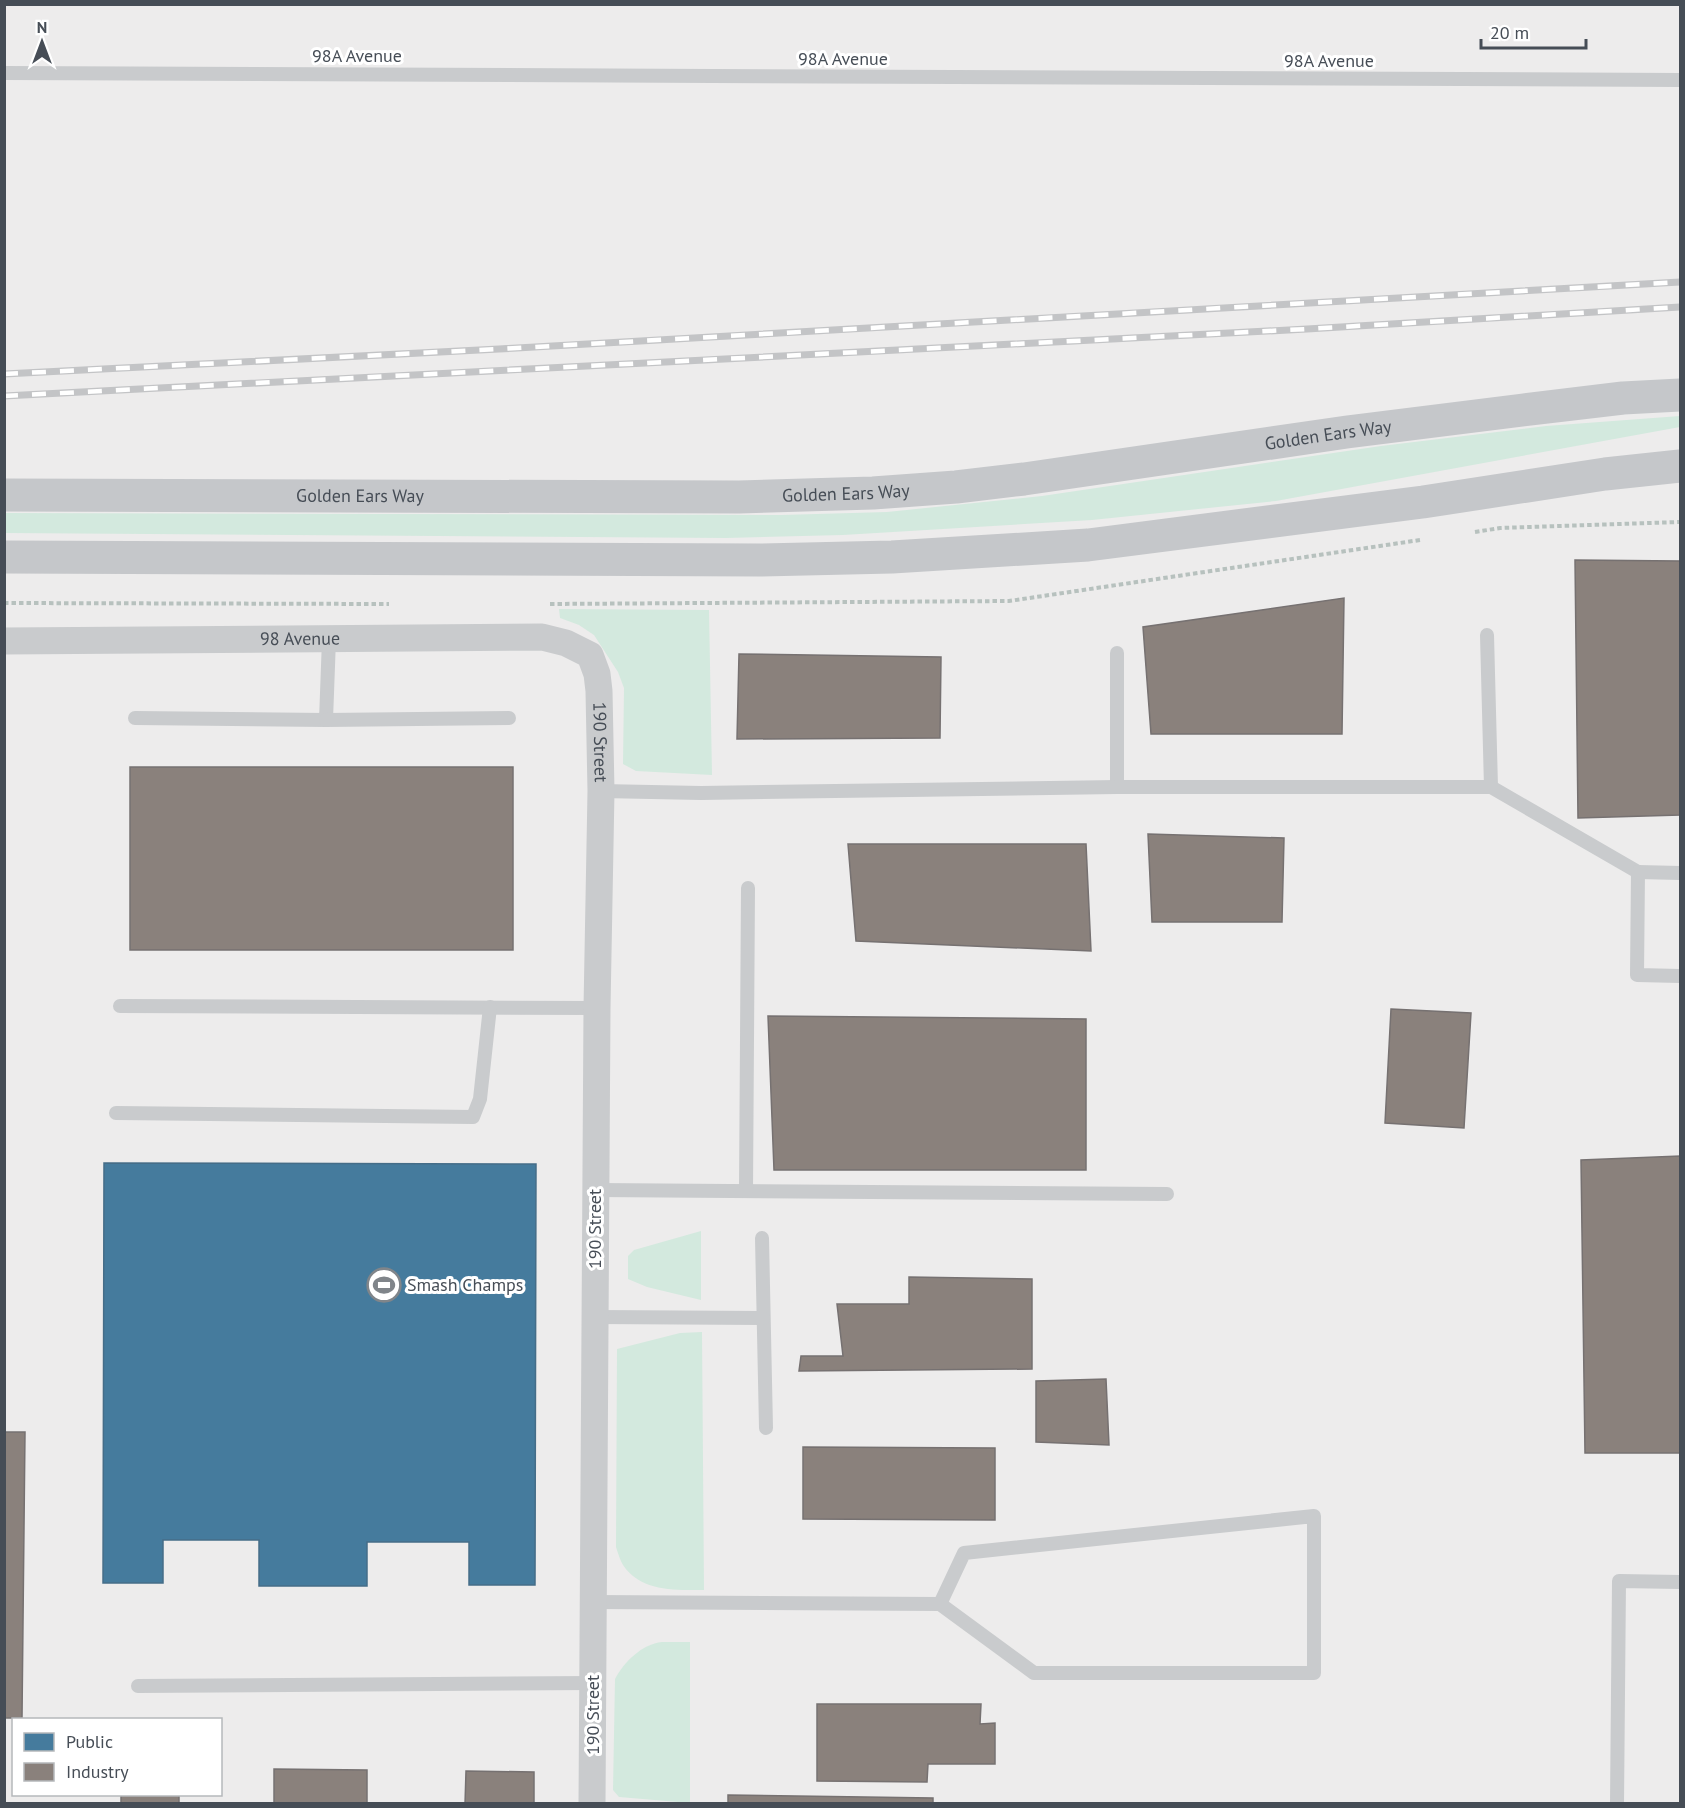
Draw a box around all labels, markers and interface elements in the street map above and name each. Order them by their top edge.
north arrow [12,12,72,72]
scale bar [1481,12,1586,50]
text: N [37,17,47,37]
text: 20 m [1490,21,1529,44]
street label: 98A Avenue [312,44,402,67]
street label: 98A Avenue [798,47,888,70]
street label: 98A Avenue [1284,49,1374,72]
street label: Golden Ears Way [1263,414,1393,455]
street label: Golden Ears Way [782,478,911,507]
street label: Golden Ears Way [296,484,425,507]
street label: 98 Avenue [260,627,340,650]
street label: 190 Street [588,702,613,782]
street label: 190 Street [583,1189,606,1269]
sports icon: Smash Champs [366,1267,402,1303]
place label: Smash Champs [407,1273,523,1296]
street label: 190 Street [581,1675,604,1755]
legend [12,1718,222,1796]
text: Public [66,1730,113,1753]
text: Industry [66,1760,129,1783]

